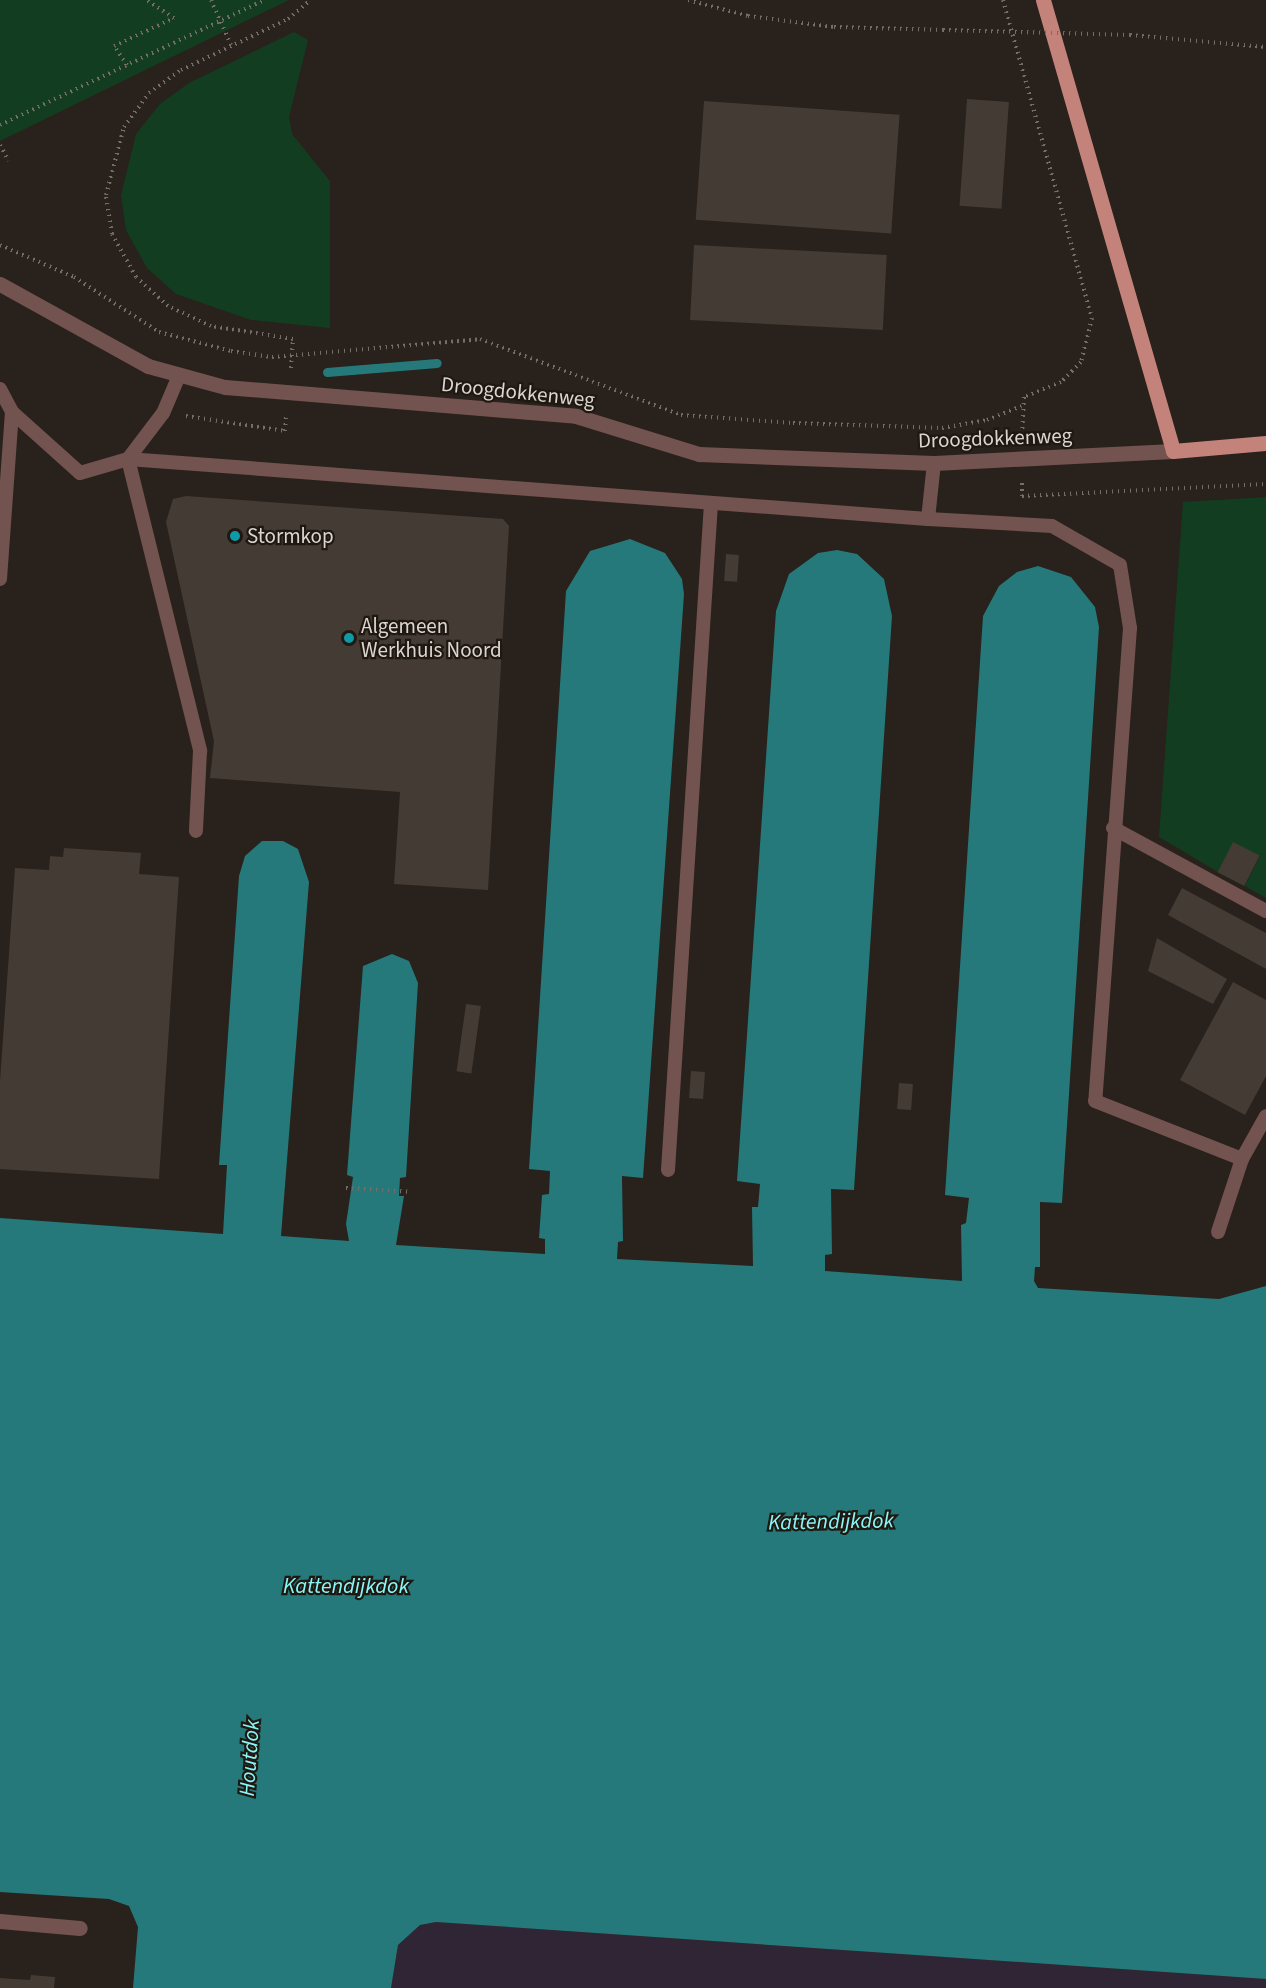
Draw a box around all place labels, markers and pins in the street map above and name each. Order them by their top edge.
place label: Stormkop [247,523,334,549]
marker: Stormkop [228,529,242,543]
place label: Algemeen Werkhuis Noord [361,613,502,663]
marker: Algemeen Werkhuis Noord [342,631,356,645]

